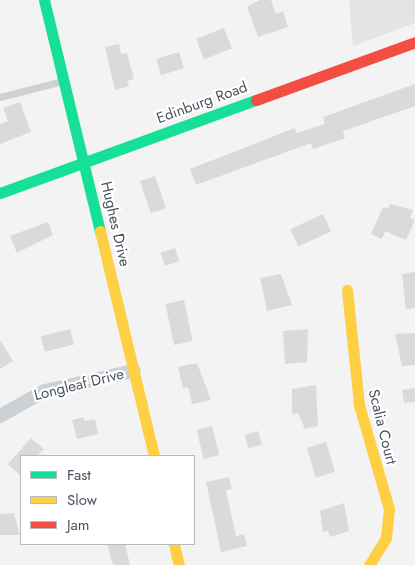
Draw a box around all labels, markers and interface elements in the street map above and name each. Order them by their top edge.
street label: Edinburg Road [154,78,250,128]
street label: Hughes Drive [96,180,134,268]
street label: Longleaf Drive [32,365,126,405]
street label: Scalia Court [364,388,400,466]
legend [20,455,195,545]
text: Fast [67,464,91,486]
text: Slow [67,489,97,511]
text: Jam [67,514,90,536]

